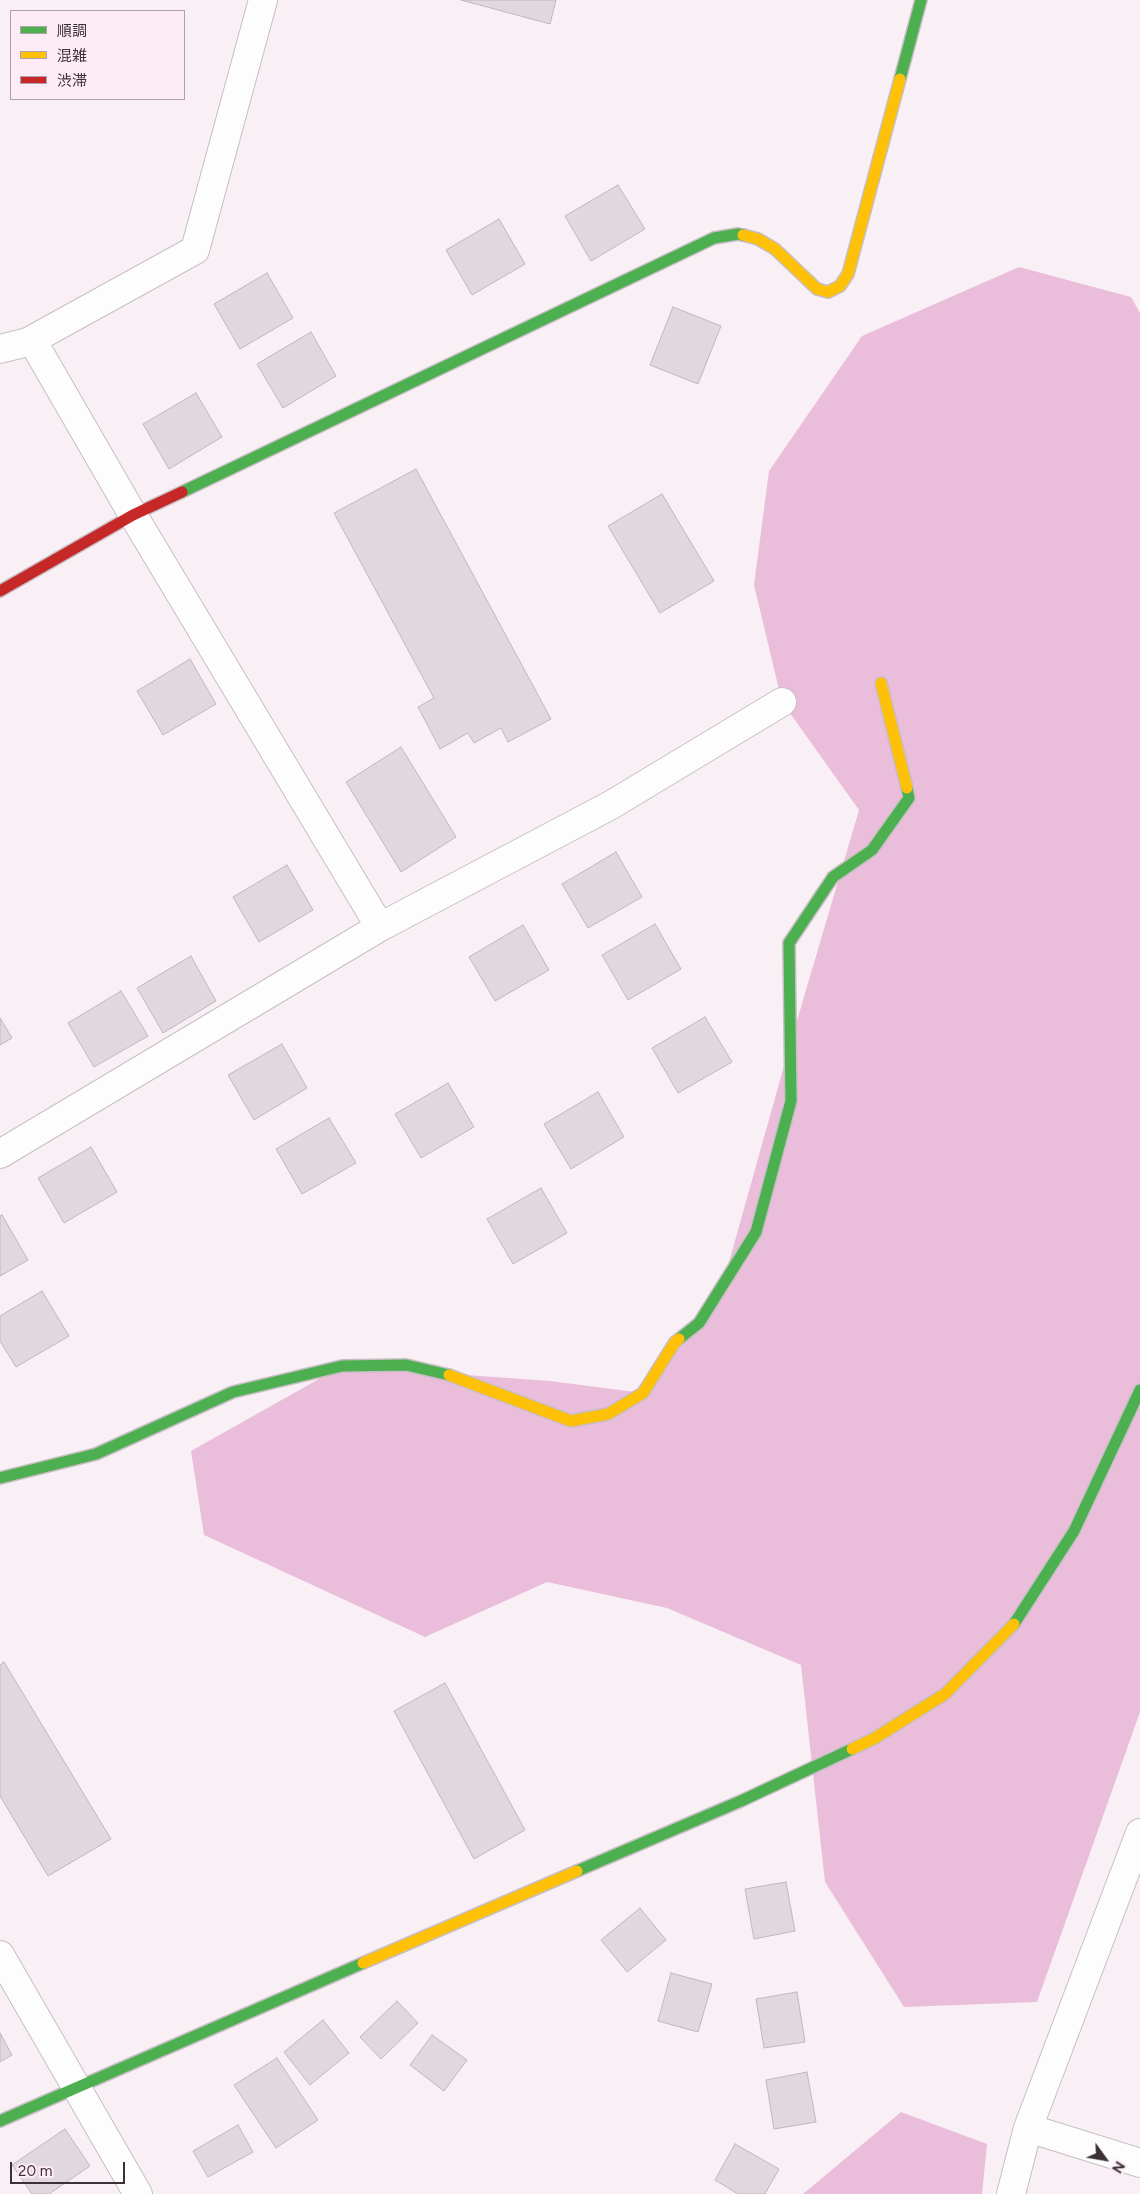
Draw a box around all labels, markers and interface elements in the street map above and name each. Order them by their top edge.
legend [10,10,185,100]
text: 順調 [57,22,87,40]
text: 混雑 [57,47,87,65]
text: 渋滞 [57,72,87,90]
north arrow [1080,2134,1130,2184]
scale bar [12,2152,128,2184]
text: N [1108,2158,1128,2176]
text: 20 m [18,2162,52,2180]

